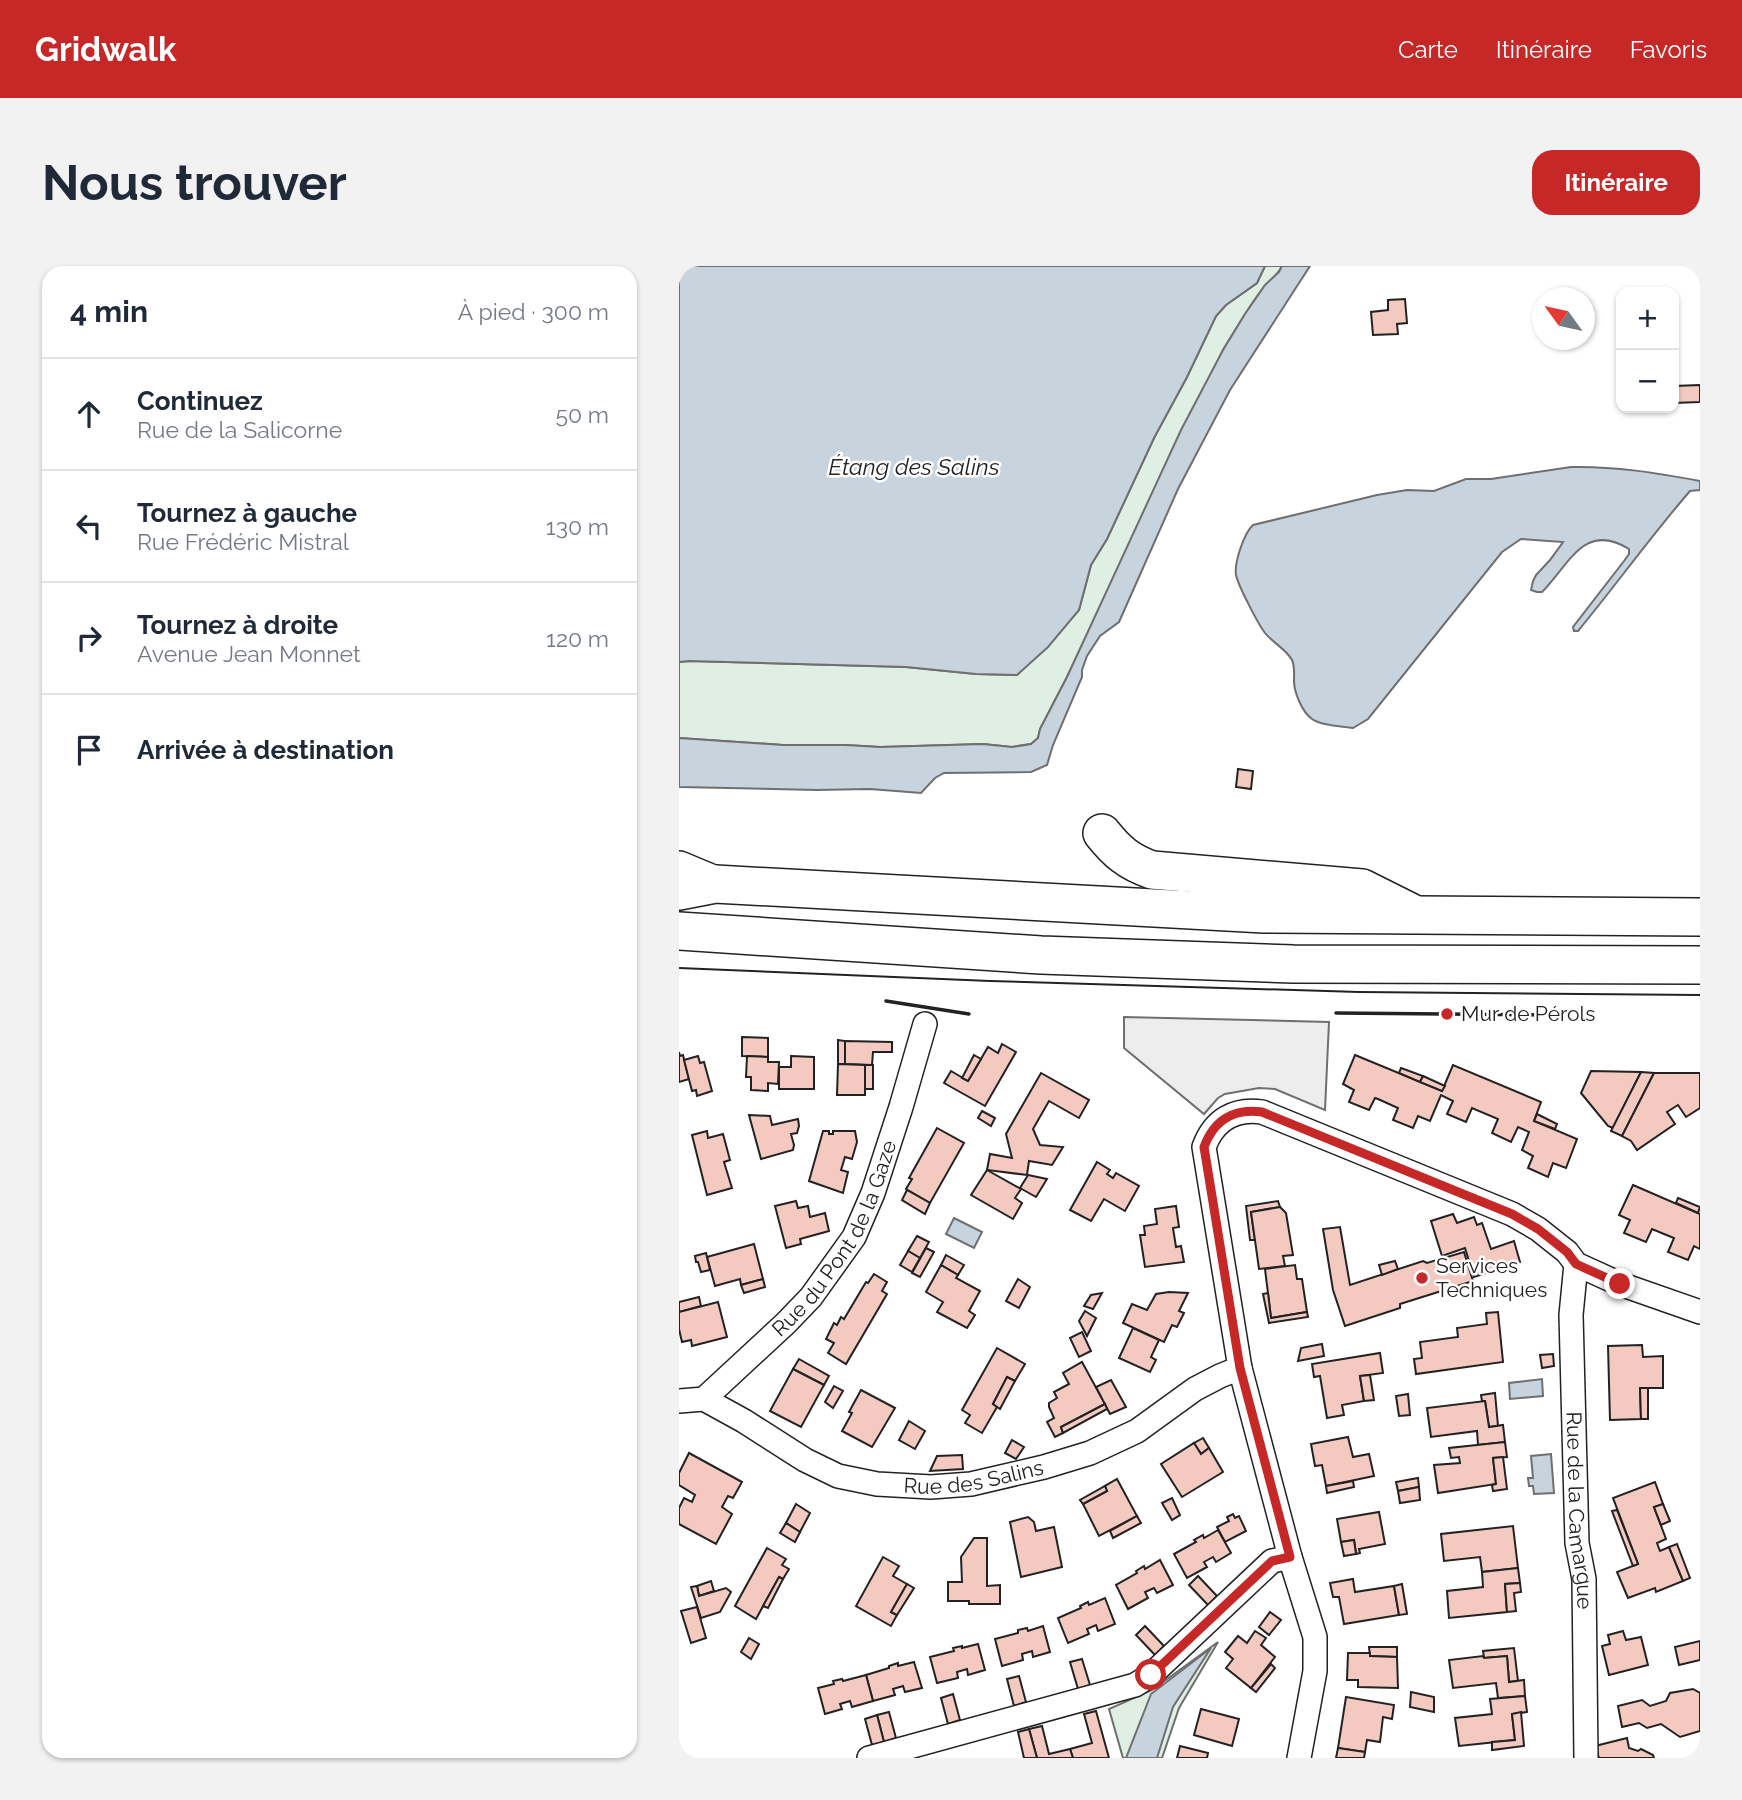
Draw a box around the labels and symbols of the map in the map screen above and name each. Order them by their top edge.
north arrow [1532,287,1595,350]
water label: Étang des Salins [829,453,1000,480]
place label: Mur de Pérols [1461,1001,1595,1026]
marker: Mur de Pérols [1439,1006,1455,1022]
street label: Rue du Pont de la Gaze [767,1137,901,1341]
place label: Services Techniques [1436,1253,1547,1302]
route end [1604,1268,1635,1299]
marker: Services Techniques [1414,1270,1430,1286]
street label: Rue de la Camargue [1562,1411,1598,1609]
street label: Rue des Salins [903,1455,1046,1499]
route start [1135,1659,1166,1690]

